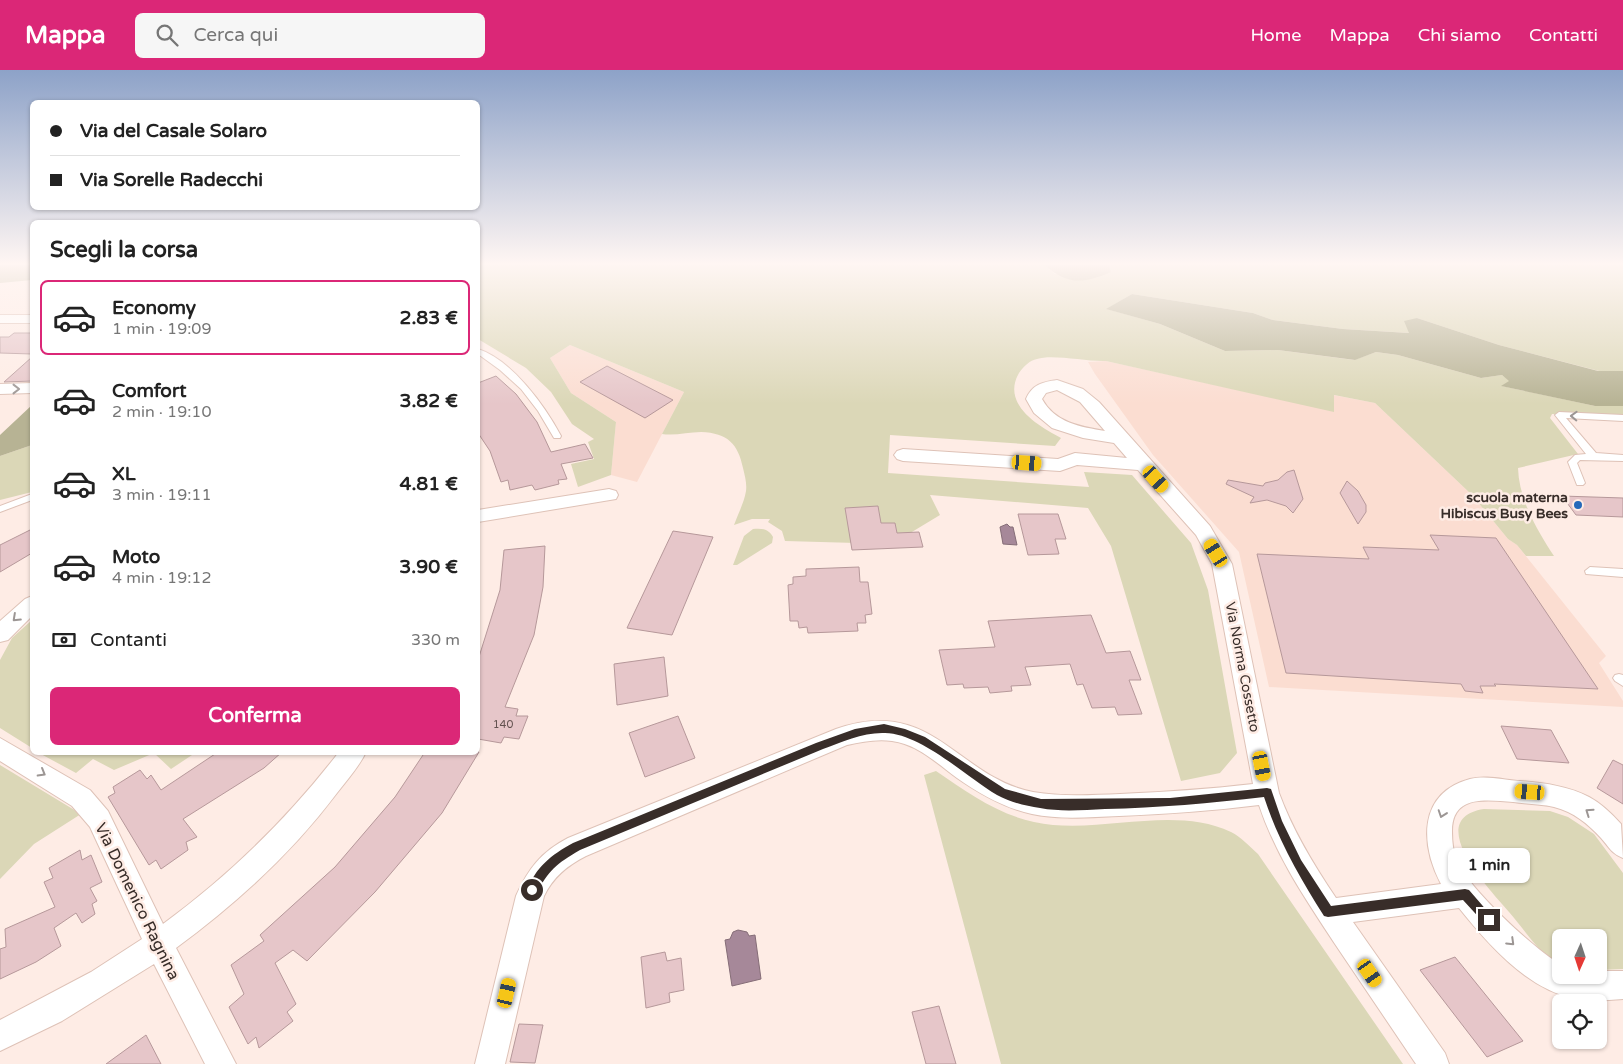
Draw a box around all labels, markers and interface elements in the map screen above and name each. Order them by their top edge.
search box [135,13,485,58]
text: Mappa [25,21,105,50]
icon: search [153,21,181,49]
text: Cerca qui [193,24,278,46]
text: Home [1250,24,1301,46]
text: Mappa [1329,24,1390,46]
text: Chi siamo [1418,24,1501,46]
text: Contatti [1529,24,1598,46]
text: Via del Casale Solaro [80,120,267,142]
text: Via Sorelle Radecchi [80,169,263,191]
text: Scegli la corsa [50,237,198,263]
icon: car [52,295,97,340]
text: Economy [112,297,196,319]
text: 2.83 € [399,307,458,329]
text: 1 min · 19:09 [112,319,211,339]
icon: car [52,378,97,423]
text: Comfort [112,380,186,402]
one-way arrow [13,384,21,394]
text: 3.82 € [399,390,458,412]
text: 2 min · 19:10 [112,402,211,422]
one-way arrow [1570,411,1578,421]
car [1011,454,1042,472]
icon: car [52,461,97,506]
text: XL [112,463,136,485]
car [1140,463,1171,495]
text: 4.81 € [399,473,458,495]
text: 3 min · 19:11 [112,485,211,505]
place label: scuola materna Hibiscus Busy Bees [1441,489,1568,522]
marker: scuola materna Hibiscus Busy Bees [1572,499,1584,511]
car [1201,536,1230,570]
icon: car [52,544,97,589]
text: Moto [112,546,160,568]
text: 3.90 € [399,556,458,578]
text: 4 min · 19:12 [112,568,211,588]
street label: Via Norma Cossetto [1222,601,1263,734]
one-way arrow [12,612,21,621]
icon: cash [50,626,78,654]
text: Contanti [90,629,167,651]
text: 330 m [411,630,460,650]
button: Conferma [50,687,460,745]
house number: 140 [493,718,513,731]
car [1251,750,1272,782]
one-way arrow [36,767,45,777]
car [1514,783,1545,801]
one-way arrow [1438,809,1448,818]
one-way arrow [1586,809,1595,817]
street label: Via Domenico Ragnina [90,820,184,983]
callout: 1 min [1448,848,1530,882]
text: 1 min [1468,855,1510,875]
route start [521,879,543,901]
route end [1478,909,1500,931]
north arrow [1552,929,1608,984]
map controls [1552,929,1607,1049]
one-way arrow [1506,936,1515,945]
car [1355,956,1384,990]
car [496,977,517,1009]
button: locate [1552,994,1607,1049]

